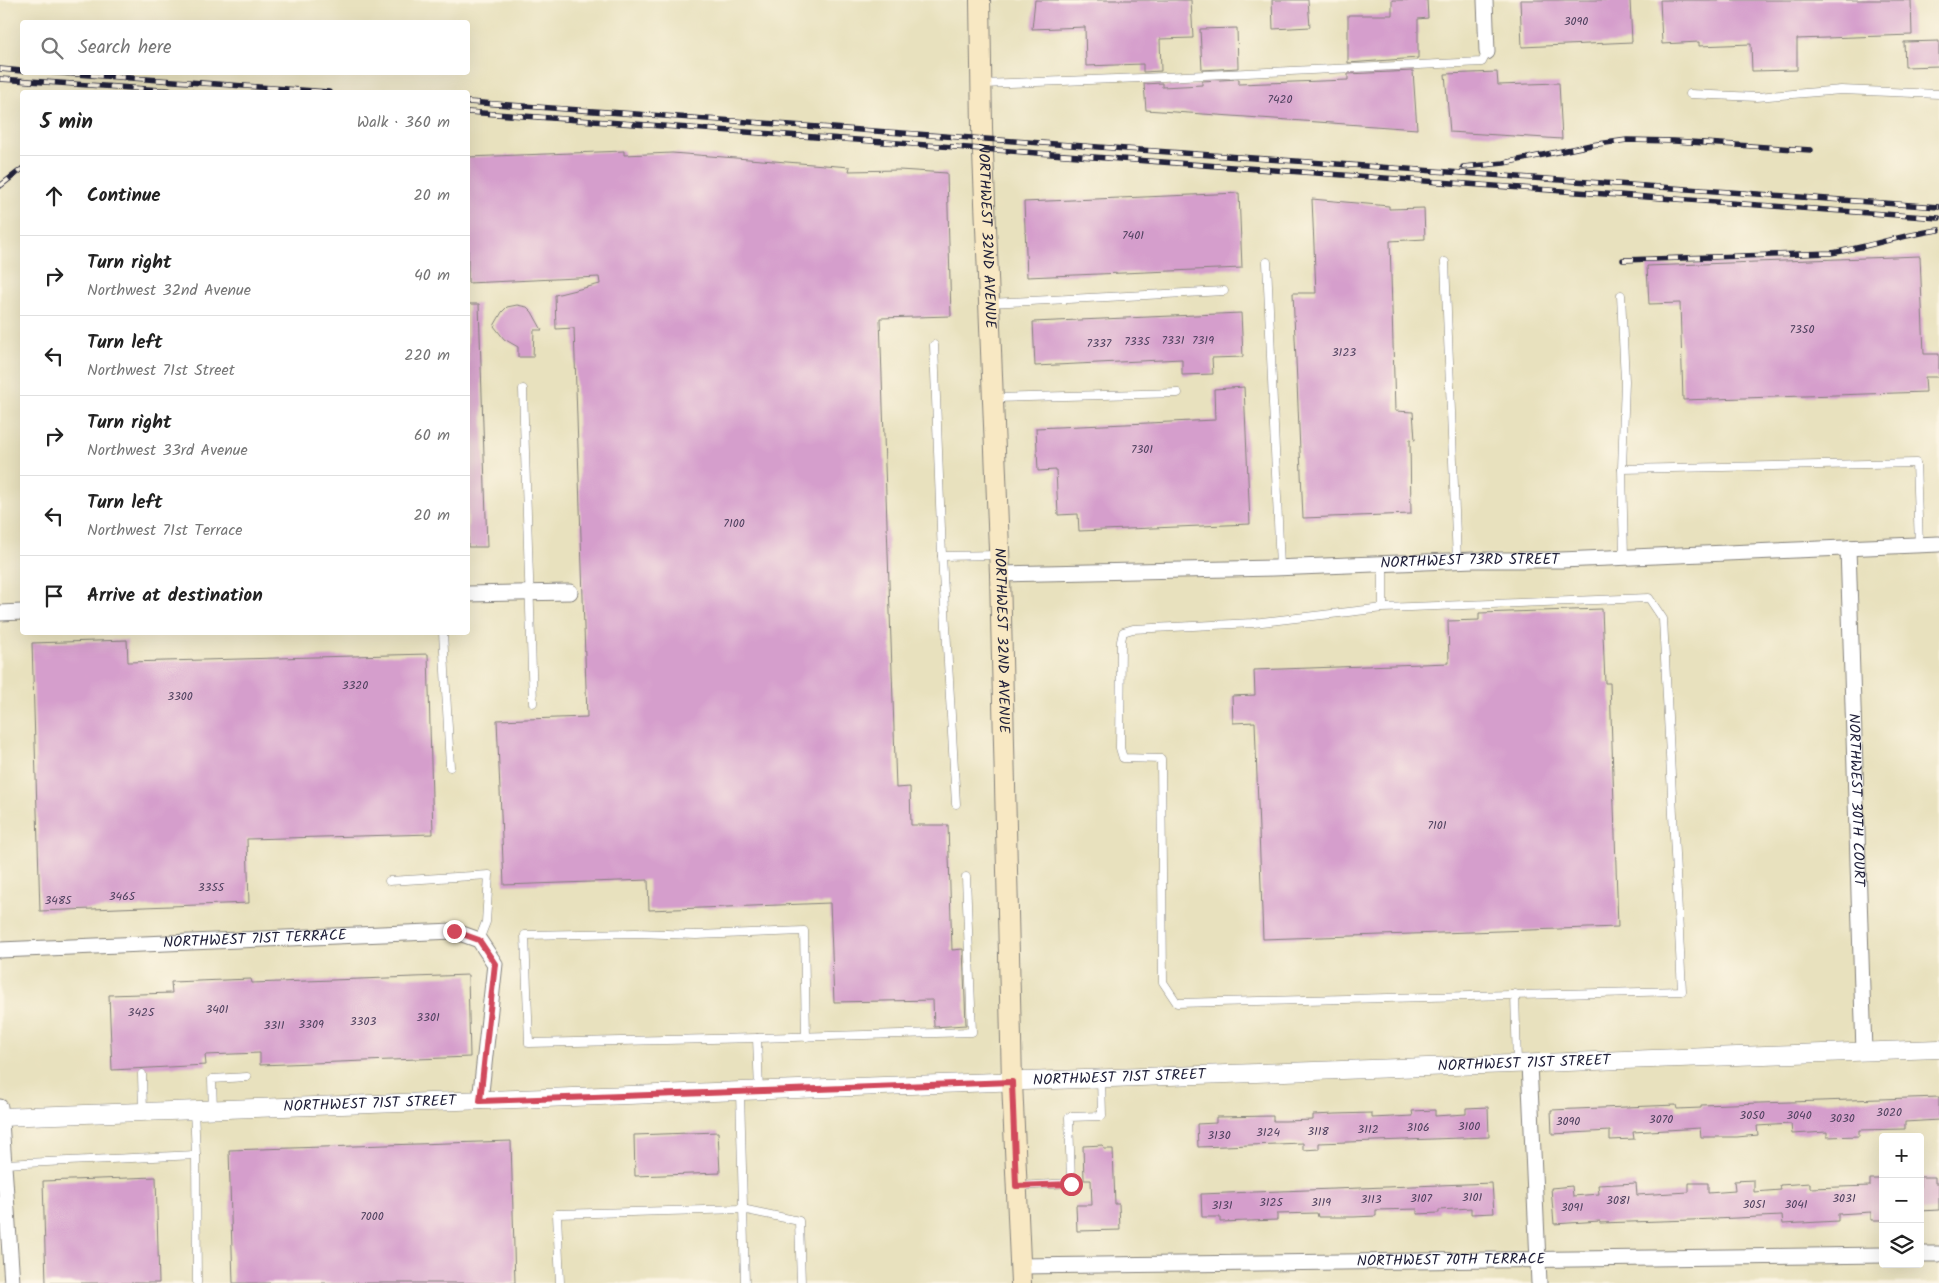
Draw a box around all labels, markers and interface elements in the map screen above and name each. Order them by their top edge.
house number: 3090 [1564,12,1588,31]
search box [20,20,470,75]
text: Search here [78,33,172,63]
icon: search [38,34,66,62]
house number: 7420 [1267,90,1293,109]
text: 5 min [40,106,93,139]
text: Walk · 360 m [357,110,450,135]
street label: NORTHWEST 32ND AVENUE [971,143,1002,330]
text: Continue [87,181,160,211]
icon: ahead [40,182,68,210]
text: 20 m [414,183,450,208]
house number: 7401 [1122,226,1144,245]
text: Turn right [87,248,172,278]
icon: right [40,262,68,290]
text: 40 m [414,263,450,288]
text: Northwest 32nd Avenue [87,278,251,303]
house number: 7350 [1790,320,1814,339]
text: Turn left [87,328,162,358]
house number: 7331 [1161,331,1185,350]
house number: 7319 [1192,331,1214,350]
house number: 7335 [1124,332,1151,351]
house number: 7337 [1087,334,1112,353]
icon: left [40,342,68,370]
text: 220 m [404,343,450,368]
house number: 3123 [1332,343,1356,362]
text: Northwest 71st Street [87,358,235,383]
text: Turn right [87,408,172,438]
icon: right [40,422,68,450]
text: 60 m [414,423,450,448]
text: Northwest 33rd Avenue [87,438,248,463]
house number: 7301 [1131,440,1153,459]
text: Turn left [87,488,162,518]
icon: left [40,502,68,530]
text: 20 m [414,503,450,528]
house number: 7100 [723,514,745,533]
text: Northwest 71st Terrace [87,518,243,543]
street label: NORTHWEST 32ND AVENUE [987,547,1016,735]
street label: NORTHWEST 73RD STREET [1380,548,1561,576]
text: Arrive at destination [87,581,263,611]
icon: arrive [40,582,68,610]
house number: 3320 [342,676,368,695]
house number: 3300 [167,687,193,706]
street label: NORTHWEST 30TH COURT [1841,713,1871,889]
house number: 7101 [1427,816,1447,835]
house number: 3355 [198,878,226,897]
house number: 3465 [109,887,137,906]
house number: 3485 [44,891,73,910]
route end [443,920,466,943]
street label: NORTHWEST 71ST TERRACE [163,923,348,955]
house number: 3401 [205,1000,229,1019]
house number: 3425 [128,1003,156,1022]
house number: 3301 [416,1008,440,1027]
house number: 3303 [350,1012,376,1031]
house number: 3309 [298,1015,324,1034]
house number: 3311 [263,1016,285,1035]
street label: NORTHWEST 71ST STREET [1437,1048,1613,1079]
street label: NORTHWEST 71ST STREET [1033,1063,1208,1093]
street label: NORTHWEST 71ST STREET [283,1089,458,1119]
house number: 3020 [1876,1103,1902,1122]
house number: 3050 [1739,1106,1765,1125]
house number: 3040 [1786,1106,1812,1125]
house number: 3030 [1829,1109,1855,1128]
house number: 3070 [1649,1110,1673,1129]
house number: 3090 [1556,1112,1580,1131]
house number: 3100 [1458,1117,1480,1136]
house number: 3106 [1406,1118,1430,1137]
house number: 3112 [1357,1120,1379,1139]
house number: 3118 [1307,1122,1330,1141]
house number: 3124 [1256,1123,1280,1142]
house number: 3130 [1207,1126,1231,1145]
map controls [1879,1133,1924,1268]
button: + [1879,1133,1924,1178]
route start [1060,1173,1083,1196]
button: − [1879,1178,1924,1223]
house number: 3101 [1462,1188,1482,1207]
house number: 3107 [1410,1189,1433,1208]
house number: 3031 [1832,1189,1856,1208]
house number: 3113 [1360,1190,1382,1209]
house number: 3081 [1606,1191,1630,1210]
house number: 3125 [1259,1193,1285,1212]
house number: 3119 [1311,1193,1331,1212]
house number: 3051 [1742,1195,1766,1214]
house number: 3041 [1784,1195,1808,1214]
house number: 3131 [1211,1196,1233,1215]
house number: 3091 [1561,1198,1583,1217]
house number: 7000 [360,1207,384,1226]
button: layers [1879,1223,1924,1268]
street label: NORTHWEST 70TH TERRACE [1357,1247,1547,1274]

